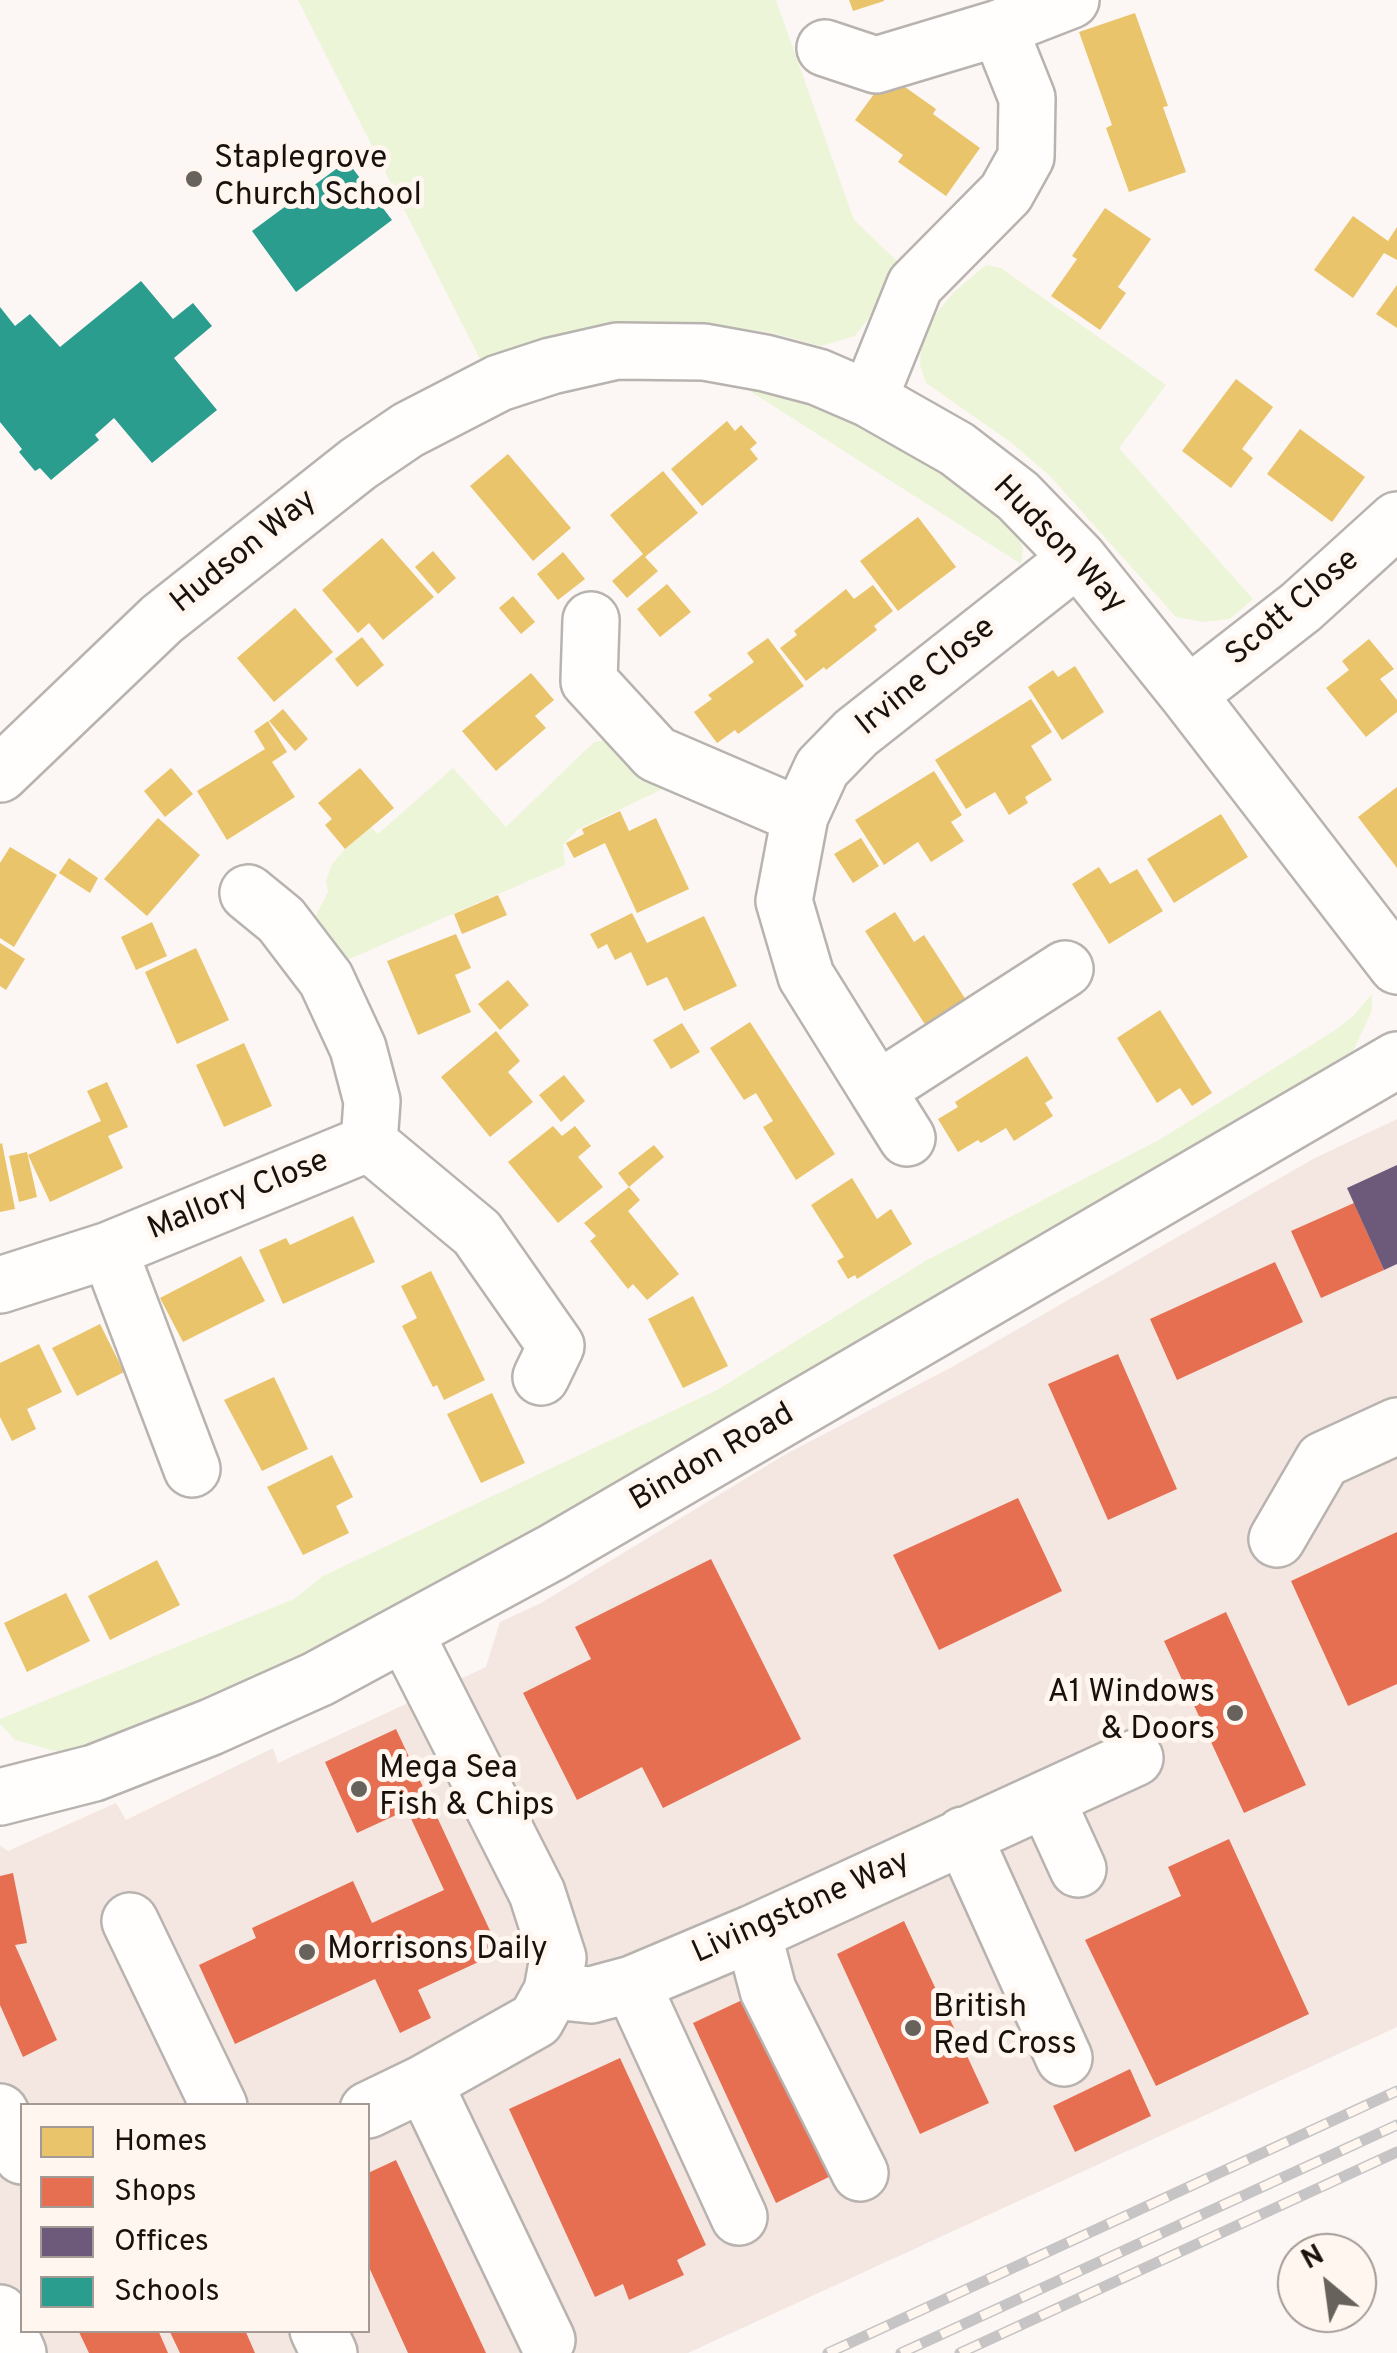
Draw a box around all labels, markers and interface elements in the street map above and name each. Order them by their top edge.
place label: Staplegrove Church School [214,142,422,217]
marker: Staplegrove Church School [183,168,205,190]
street label: Hudson Way [983,469,1133,623]
street label: Hudson Way [165,483,325,623]
street label: Scott Close [1220,542,1368,676]
street label: Irvine Close [850,610,1004,746]
street label: Mallory Close [143,1143,335,1251]
street label: Bindon Road [624,1397,802,1521]
place label: A1 Windows & Doors [1047,1676,1215,1751]
marker: A1 Windows & Doors [1224,1702,1246,1724]
place label: Mega Sea Fish & Chips [379,1752,554,1827]
marker: Mega Sea Fish & Chips [348,1778,370,1800]
street label: Livingstone Way [687,1844,917,1974]
place label: Morrisons Daily [327,1933,548,1971]
marker: Morrisons Daily [296,1941,318,1963]
place label: British Red Cross [933,1991,1077,2066]
marker: British Red Cross [902,2017,924,2039]
legend [20,2103,370,2333]
text: Homes [114,2124,207,2161]
text: Shops [114,2174,197,2211]
text: Offices [114,2224,209,2261]
north arrow [1277,2233,1377,2333]
text: N [1296,2238,1331,2279]
text: Schools [114,2274,220,2311]

